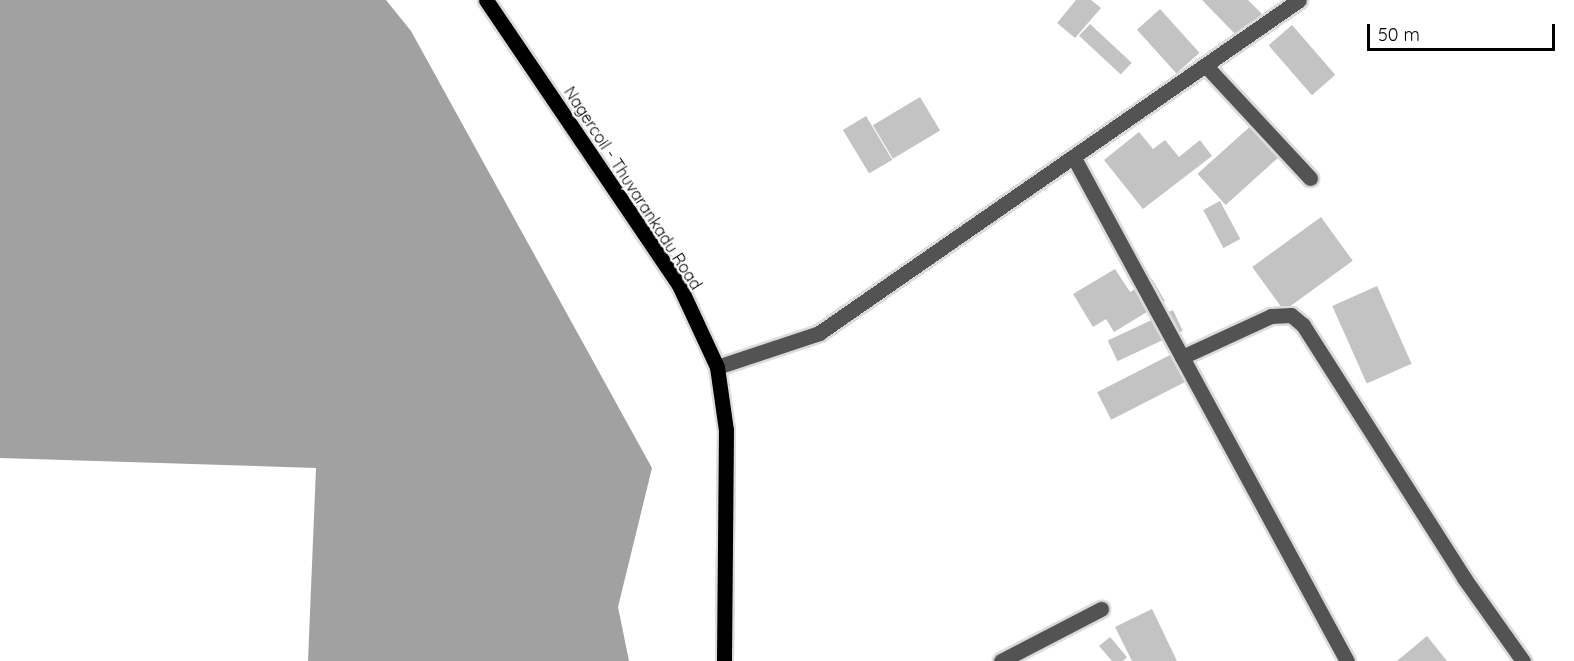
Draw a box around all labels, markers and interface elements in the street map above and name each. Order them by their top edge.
scale bar [1370,12,1558,50]
text: 50 m [1378,23,1420,46]
street label: Nagercoil - Thuvarankadu Road [560,83,706,293]

